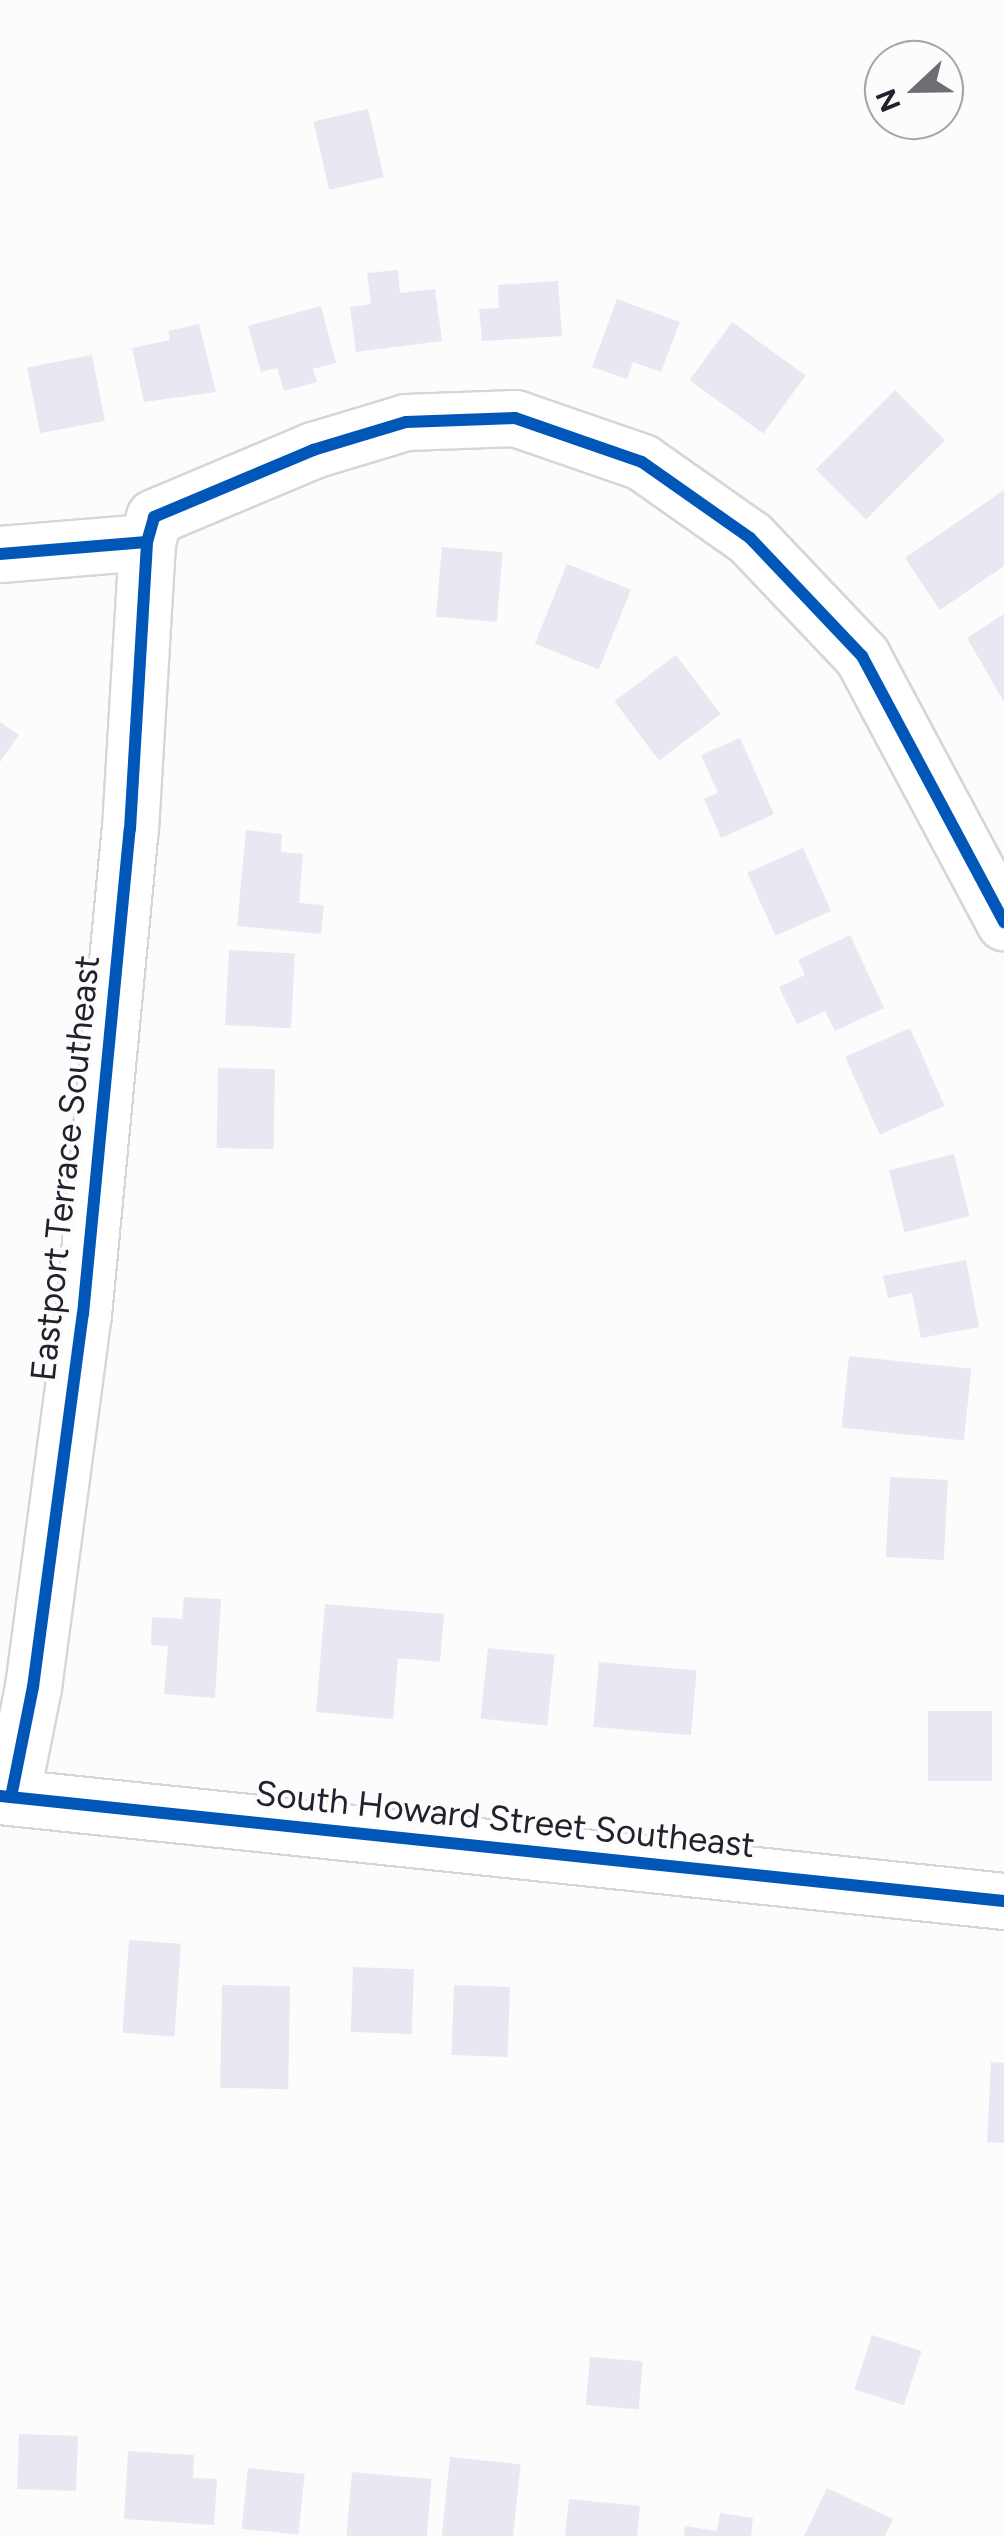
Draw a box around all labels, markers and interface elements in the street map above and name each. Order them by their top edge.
north arrow [864,40,964,140]
text: N [868,84,908,117]
street label: Eastport Terrace Southeast [22,953,108,1383]
street label: South Howard Street Southeast [253,1772,757,1866]

